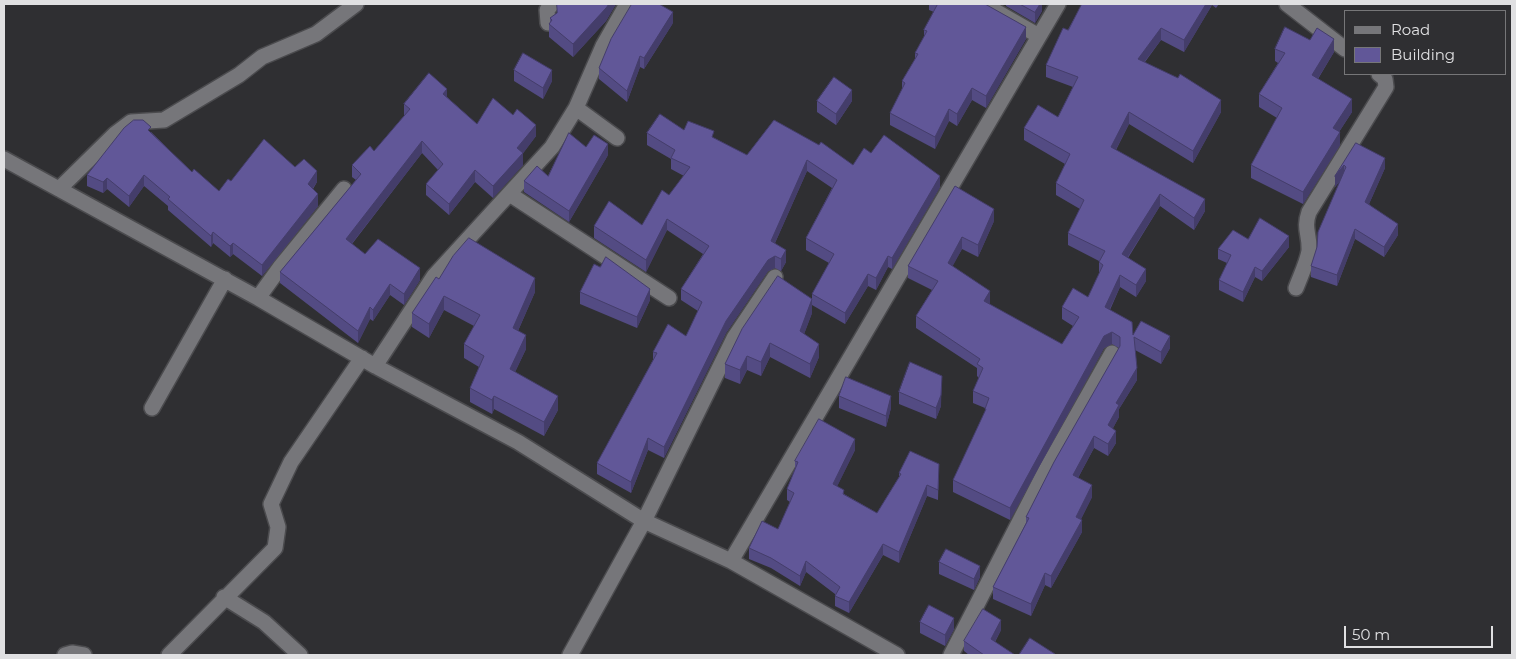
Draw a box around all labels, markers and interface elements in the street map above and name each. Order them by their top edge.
legend [1344,10,1506,75]
text: Road [1391,20,1430,39]
text: Building [1391,45,1455,64]
scale bar [1346,616,1495,648]
text: 50 m [1352,625,1390,644]

